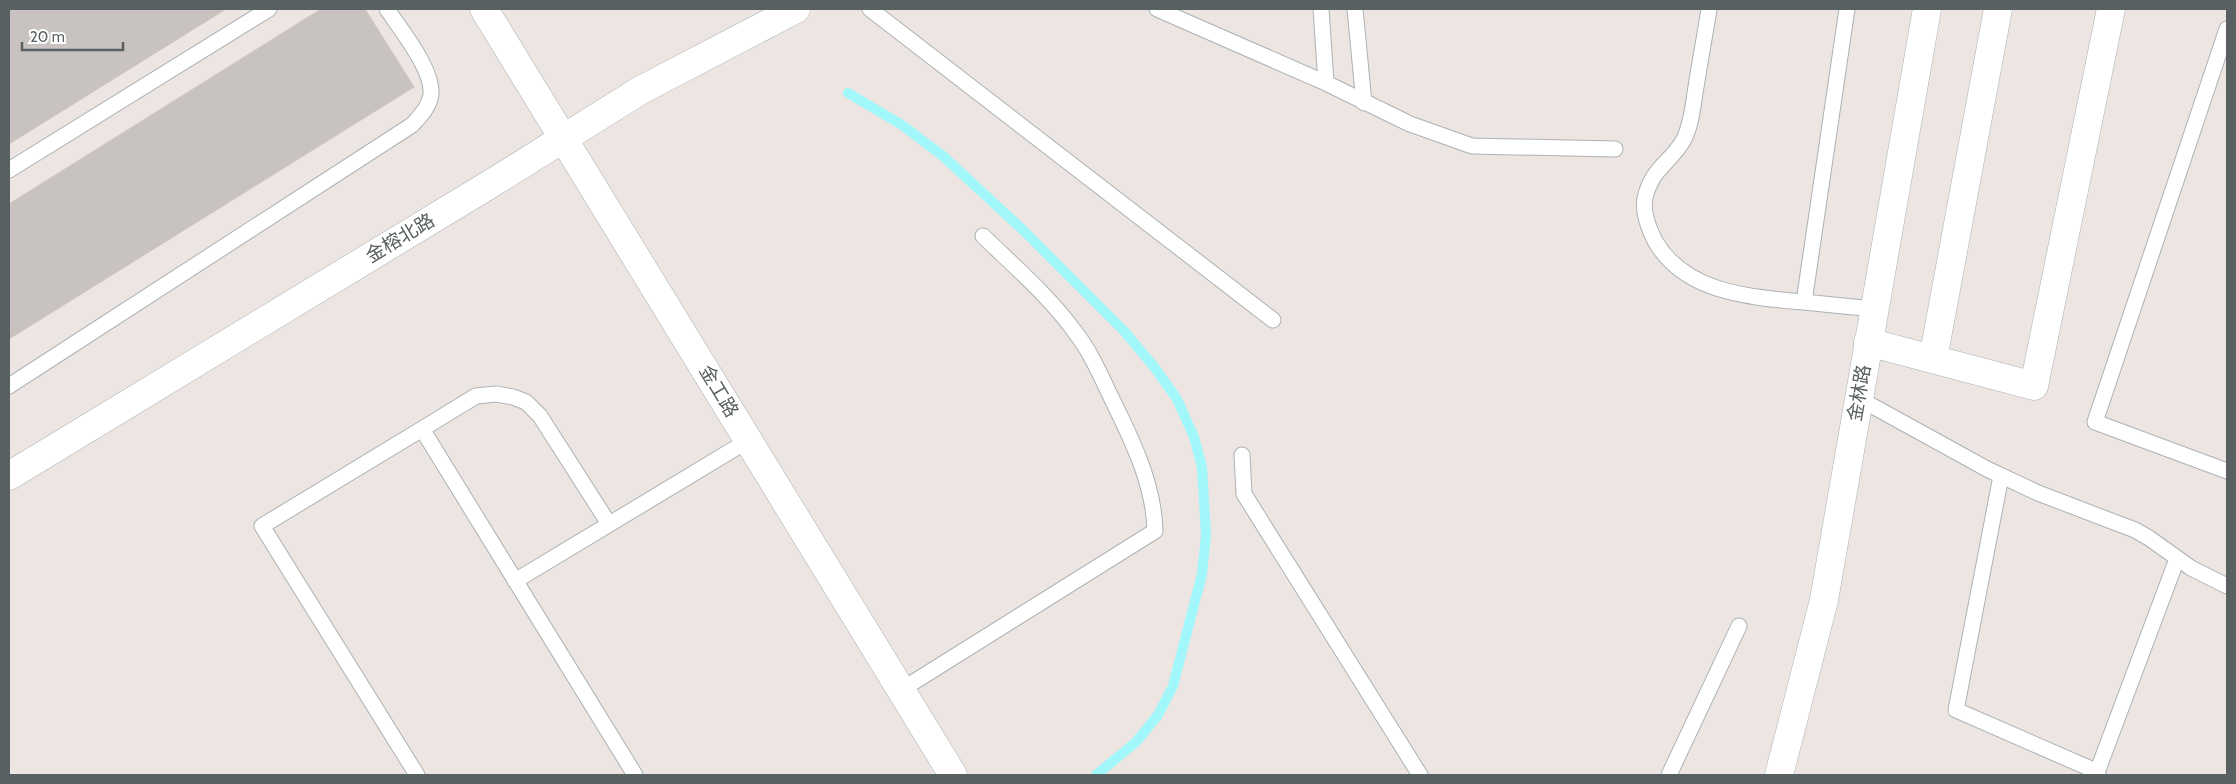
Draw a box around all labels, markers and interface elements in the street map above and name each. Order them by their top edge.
scale bar [22,20,124,52]
text: 20 m [30,28,65,46]
street label: 金榕北路 [361,209,439,267]
street label: 金工路 [694,361,744,421]
street label: 金林路 [1843,363,1875,423]

